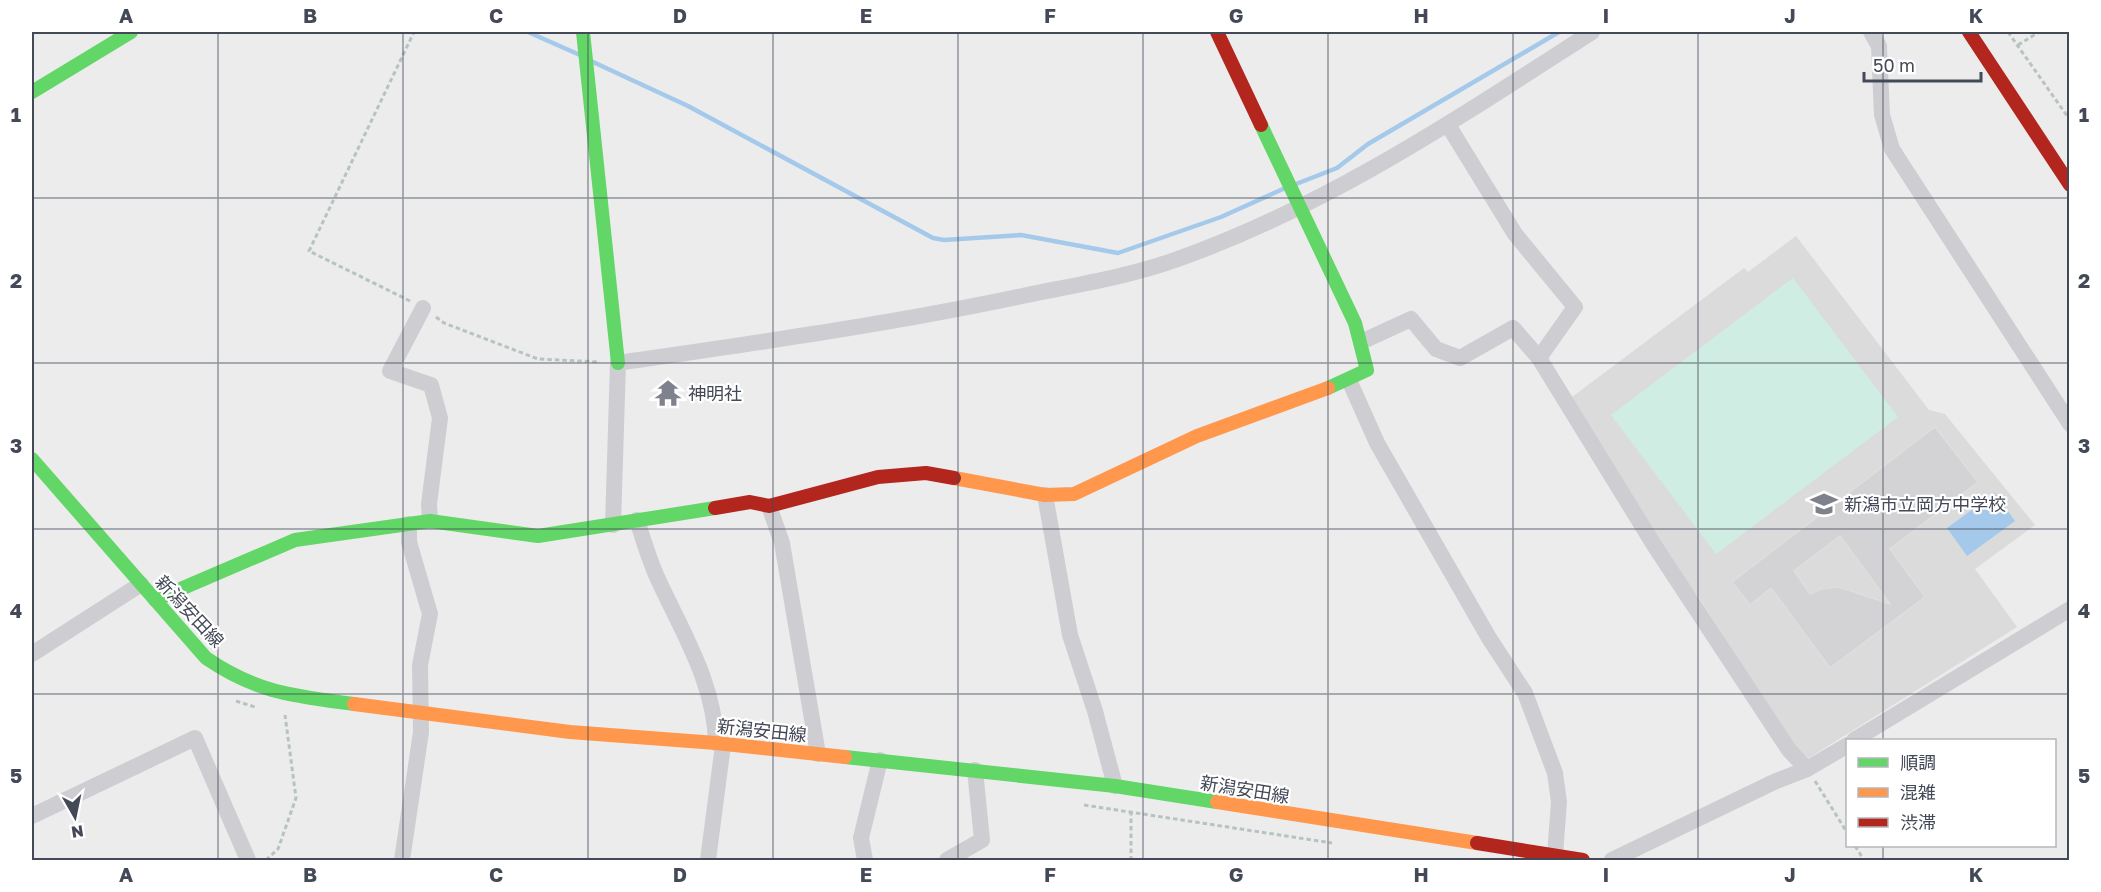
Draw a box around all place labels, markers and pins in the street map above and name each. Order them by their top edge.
temple icon: 神明社 [653,378,683,408]
place label: 神明社 [688,382,742,404]
school or university icon: 新潟市立岡方中学校 [1809,489,1839,519]
place label: 新潟市立岡方中学校 [1844,493,2006,515]

